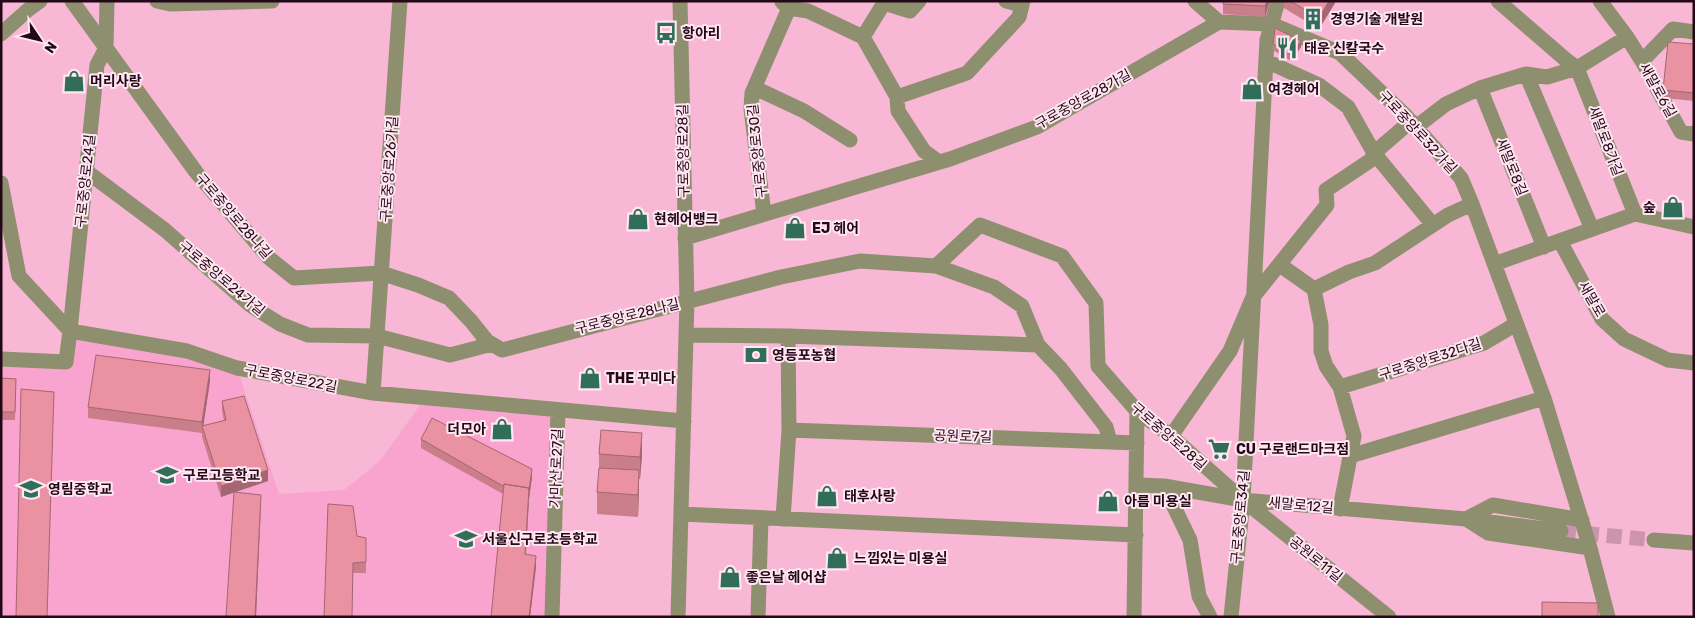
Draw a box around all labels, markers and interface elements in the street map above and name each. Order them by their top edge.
building icon: 경영기술 개발원 [1300,6,1326,32]
place label: 경영기술 개발원 [1330,11,1423,28]
north arrow [15,15,65,65]
bus stop icon: 항아리 [653,20,679,46]
place label: 항아리 [682,25,721,42]
restaurant icon: 태운 신칼국수 [1274,35,1300,61]
text: N [40,38,60,56]
place label: 태운 신칼국수 [1304,40,1384,57]
street label: 새말로6길 [1636,60,1680,121]
street label: 구로중앙로28가길 [1032,66,1134,133]
shop icon: 머리사랑 [61,68,87,94]
place label: 머리사랑 [90,73,142,90]
shop icon: 여경헤어 [1239,76,1265,102]
place label: 여경헤어 [1268,81,1320,98]
street label: 구로중앙로32가길 [1375,87,1460,177]
street label: 구로중앙로30길 [744,103,771,199]
street label: 구로중앙로28길 [674,104,693,198]
street label: 새말로8가길 [1584,104,1627,178]
street label: 구로중앙로26가길 [377,115,402,223]
street label: 구로중앙로24길 [72,133,99,229]
street label: 새말로8길 [1492,136,1531,198]
street label: 구로중앙로28나길 [192,170,275,262]
shop icon: 숲 [1660,194,1686,220]
place label: 숲 [1643,199,1656,216]
shop icon: 현헤어뱅크 [625,206,651,232]
place label: 현헤어뱅크 [654,211,719,228]
shop icon: EJ 헤어 [782,215,808,241]
place label: EJ 헤어 [812,220,859,237]
street label: 구로중앙로24가길 [175,238,268,319]
street label: 새말로 [1575,278,1609,320]
street label: 구로중앙로28나길 [573,295,681,338]
street label: 구로중앙로32다길 [1377,335,1484,384]
bank icon: 영등포농협 [743,342,769,368]
place label: 영등포농협 [772,347,836,364]
street label: 구로중앙로22길 [243,361,339,396]
shop icon: THE 꾸미다 [577,365,603,391]
place label: THE 꾸미다 [606,370,676,387]
street label: 구로중앙로28길 [1127,399,1210,474]
shop icon: 더모아 [489,416,515,442]
place label: 더모아 [447,421,486,438]
street label: 공원로7길 [933,427,993,446]
street label: 가마산로27길 [547,428,566,508]
supermarket icon: CU 구로랜드마크점 [1206,436,1232,462]
place label: CU 구로랜드마크점 [1236,441,1349,458]
school or university icon: 구로고등학교 [154,462,180,488]
place label: 구로고등학교 [183,467,260,484]
street label: 구로중앙로34길 [1228,469,1253,565]
school or university icon: 영림중학교 [18,476,44,502]
place label: 영림중학교 [48,481,113,498]
shop icon: 태후사랑 [814,483,840,509]
place label: 태후사랑 [844,488,896,505]
shop icon: 아름 미용실 [1095,488,1121,514]
place label: 아름 미용실 [1124,493,1191,510]
street label: 새말로12길 [1267,494,1334,517]
school or university icon: 서울신구로초등학교 [453,526,479,552]
place label: 서울신구로초등학교 [482,531,598,548]
street label: 공원로11길 [1286,533,1346,586]
shop icon: 느낌있는 미용실 [824,545,850,571]
place label: 느낌있는 미용실 [854,550,947,567]
shop icon: 좋은날 헤어샵 [717,564,743,590]
place label: 좋은날 헤어샵 [746,569,826,586]

